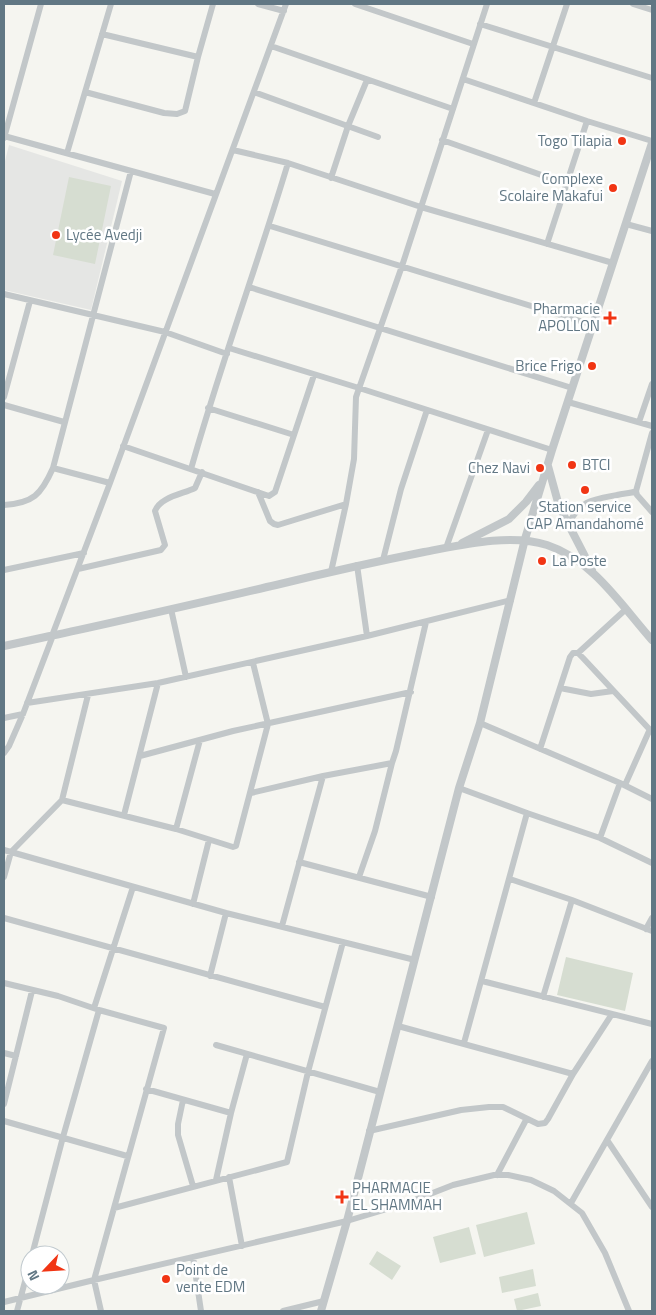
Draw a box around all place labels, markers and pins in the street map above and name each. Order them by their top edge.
place label: Togo Tilapia [538,129,612,152]
marker: Togo Tilapia [616,135,628,147]
place label: Complexe Scolaire Makafui [499,167,603,207]
marker: Complexe Scolaire Makafui [607,182,619,194]
place label: Lycée Avedji [66,223,142,246]
marker: Lycée Avedji [50,229,62,241]
place label: Pharmacie APOLLON [533,297,600,337]
marker: Pharmacie APOLLON [604,312,616,324]
place label: Brice Frigo [515,354,582,377]
marker: Brice Frigo [586,360,598,372]
place label: BTCI [582,453,611,476]
place label: Chez Navi [468,456,530,479]
marker: BTCI [566,459,578,471]
marker: Chez Navi [534,462,546,474]
marker: Station service CAP Amandahomé [579,484,591,496]
place label: Station service CAP Amandahomé [526,495,644,535]
place label: La Poste [552,549,607,572]
marker: La Poste [536,555,548,567]
place label: PHARMACIE EL SHAMMAH [352,1176,442,1216]
marker: PHARMACIE EL SHAMMAH [336,1191,348,1203]
place label: Point de vente EDM [176,1258,245,1298]
marker: Point de vente EDM [160,1273,172,1285]

